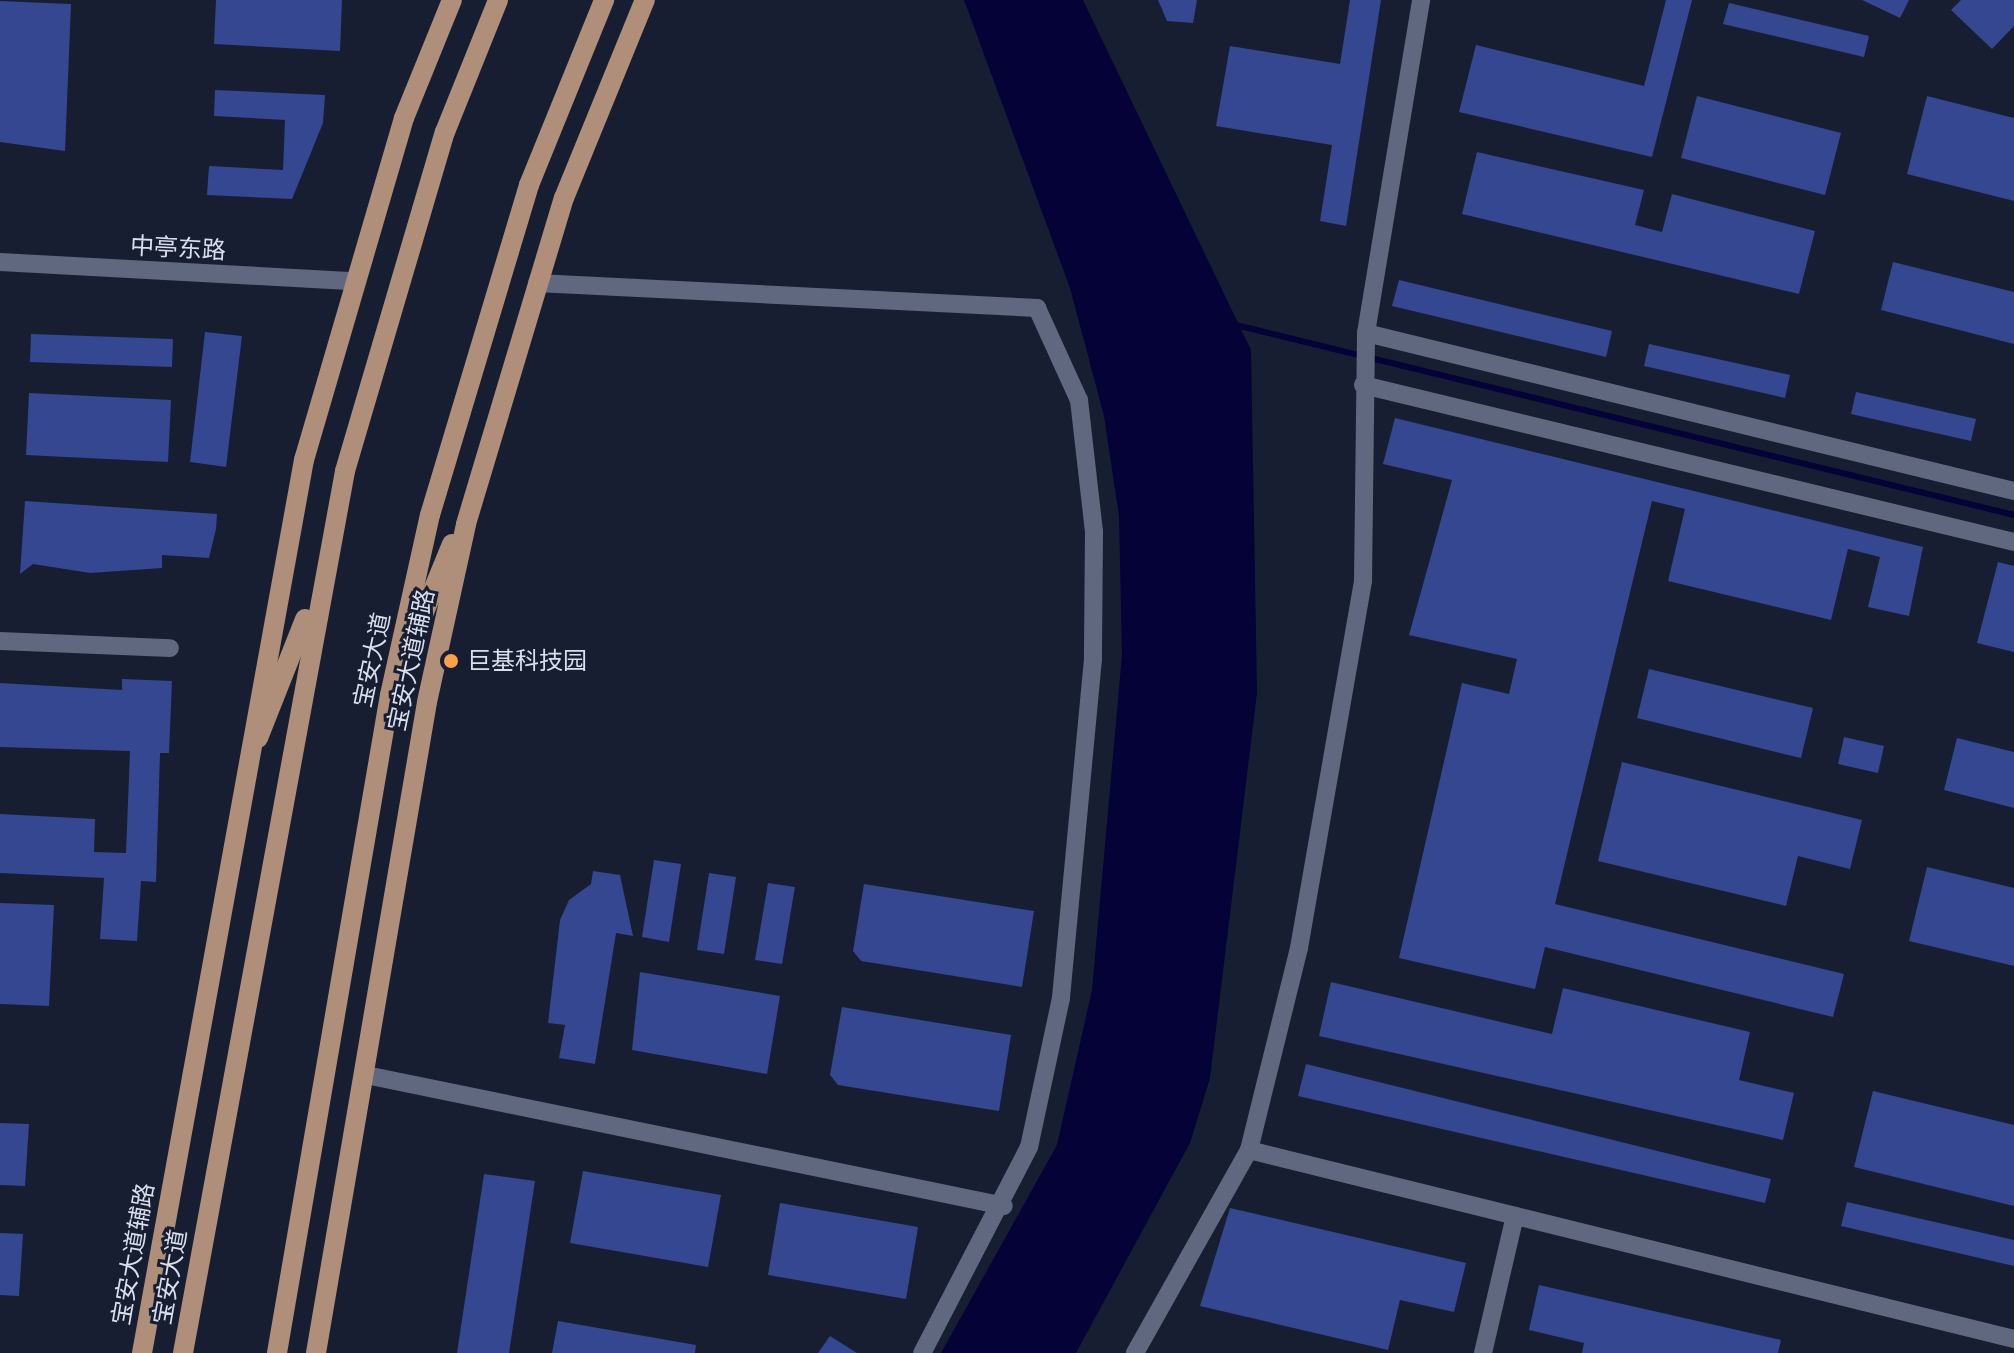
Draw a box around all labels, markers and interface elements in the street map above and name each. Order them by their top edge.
street label: 中亭东路 [129,231,227,265]
street label: 宝安大道辅路 [382,587,440,733]
street label: 宝安大道 [348,610,396,710]
place label: 巨基科技园 [467,647,587,675]
marker: 巨基科技园 [442,652,460,670]
street label: 宝安大道辅路 [106,1181,160,1327]
street label: 宝安大道 [147,1227,193,1327]

